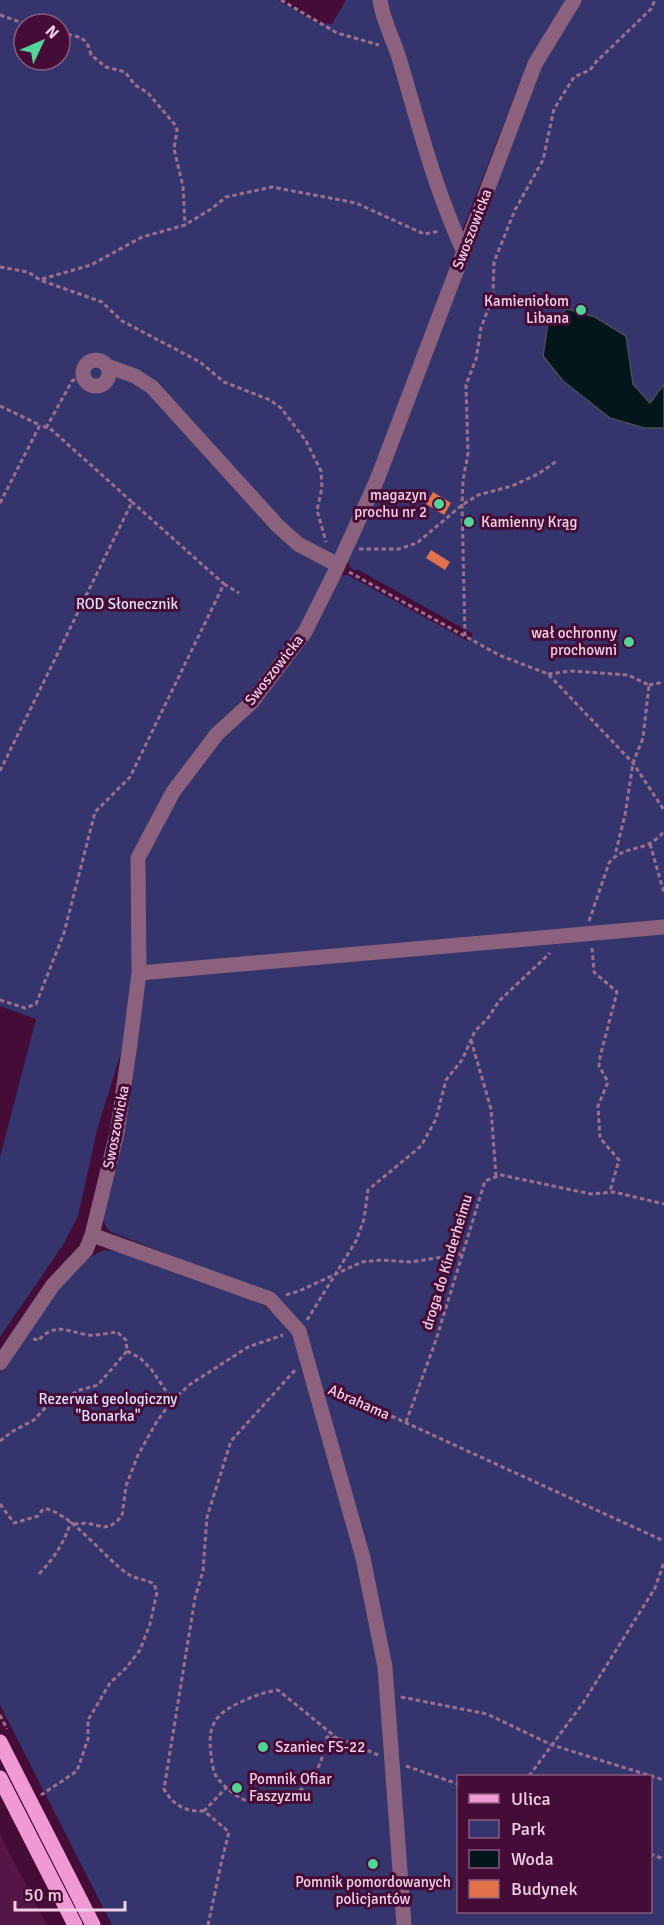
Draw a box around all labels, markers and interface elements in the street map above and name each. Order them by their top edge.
north arrow [12,12,72,72]
text: N [41,21,63,43]
street label: Swoszowicka [448,186,496,272]
place label: Kamieniołom Libana [484,292,569,327]
marker: Kamieniołom Libana [574,303,588,317]
place label: magazyn prochu nr 2 [354,486,427,521]
marker: magazyn prochu nr 2 [432,497,446,511]
place label: Kamienny Krąg [481,513,577,531]
marker: Kamienny Krąg [462,515,476,529]
park label: ROD Słonecznik [76,595,178,613]
place label: wał ochronny prochowni [531,624,617,659]
street label: Swoszowicka [241,631,307,709]
marker: wał ochronny prochowni [622,635,636,649]
street label: Swoszowicka [99,1084,133,1170]
street label: droga do Kinderheimu [418,1192,476,1332]
street label: Abrahama [325,1380,393,1424]
park label: Rezerwat geologiczny "Bonarka" [39,1390,177,1425]
place label: Szaniec FS-22 [275,1738,365,1756]
marker: Szaniec FS-22 [256,1740,270,1754]
place label: Pomnik Ofiar Faszyzmu [249,1770,332,1805]
legend [457,1775,652,1913]
marker: Pomnik Ofiar Faszyzmu [230,1781,244,1795]
text: Ulica [511,1788,551,1810]
text: Park [511,1818,546,1840]
text: Woda [511,1848,554,1870]
marker: Pomnik pomordowanych policjantów [366,1857,380,1871]
place label: Pomnik pomordowanych policjantów [295,1873,451,1908]
scale bar [15,1874,124,1912]
text: Budynek [511,1878,578,1900]
text: 50 m [24,1884,62,1906]

